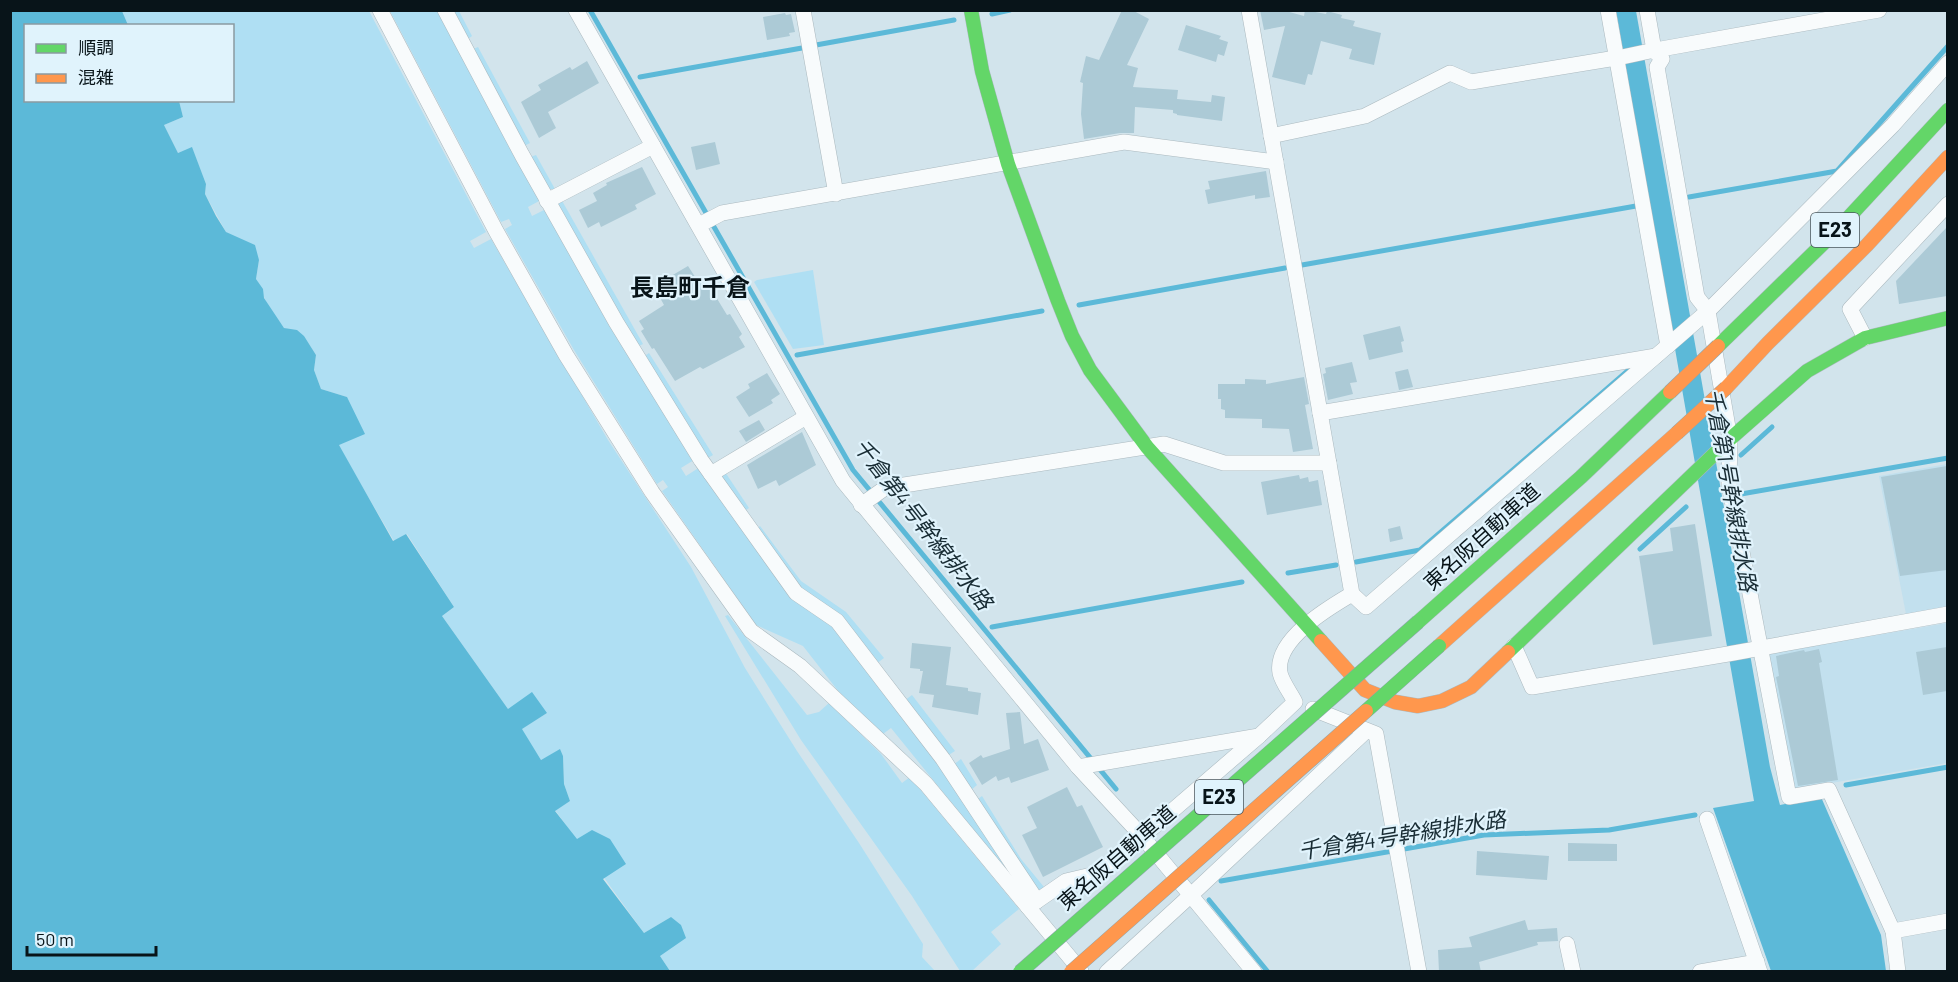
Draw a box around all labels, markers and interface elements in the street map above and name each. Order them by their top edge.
legend [24,24,234,102]
text: 順調 [78,36,114,58]
text: 混雑 [78,66,114,88]
road number: E23 [1811,213,1859,247]
district label: 長島町千倉 [630,272,750,301]
water label: 千倉第1号幹線排水路 [1701,386,1763,595]
water label: 千倉第4号幹線排水路 [849,433,1000,616]
street label: 東名阪自動車道 [1418,477,1544,594]
road number: E23 [1195,780,1243,814]
street label: 東名阪自動車道 [1052,799,1180,915]
water label: 千倉第4号幹線排水路 [1296,804,1509,863]
scale bar [27,919,156,957]
text: 50 m [36,928,74,950]

